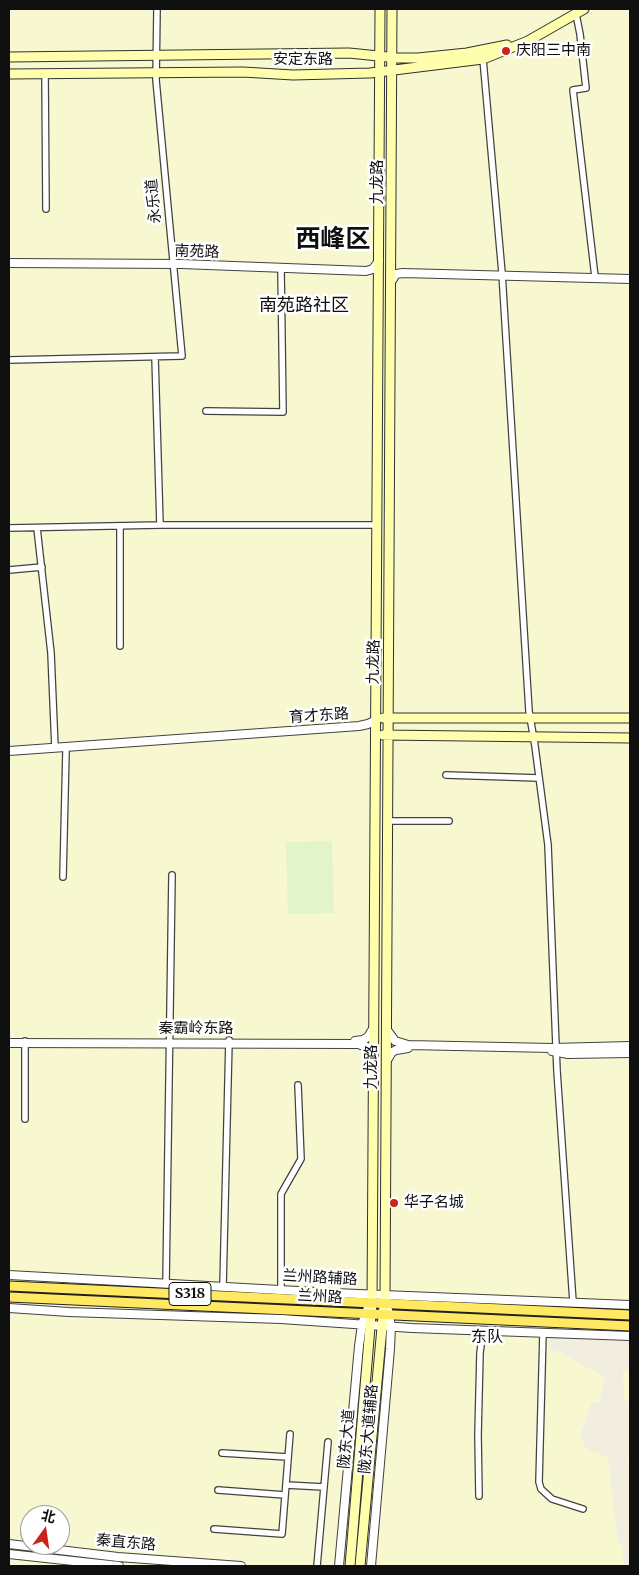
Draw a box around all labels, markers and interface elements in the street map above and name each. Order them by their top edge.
place label: 庆阳三中南 [516,42,591,60]
marker: 庆阳三中南 [500,45,512,57]
street label: 安定东路 [273,51,333,69]
street label: 九龙路 [369,160,387,204]
street label: 永乐道 [143,178,165,224]
district label: 西峰区 [296,225,370,255]
street label: 南苑路 [174,242,220,262]
district label: 南苑路社区 [259,295,349,317]
street label: 九龙路 [365,639,383,685]
street label: 育才东路 [288,705,350,727]
street label: 秦霸岭东路 [159,1020,233,1038]
street label: 九龙路 [363,1045,381,1089]
place label: 华子名城 [404,1194,464,1212]
marker: 华子名城 [388,1197,400,1209]
street label: 兰州路辅路 [282,1267,358,1289]
road number: S318 [169,1282,211,1306]
street label: 兰州路 [297,1287,343,1307]
district label: 东队 [471,1327,503,1347]
street label: 陇东大道辅路 [356,1383,382,1475]
street label: 陇东大道 [335,1408,359,1470]
north arrow [20,1505,70,1555]
text: 北 [39,1506,57,1527]
street label: 秦直东路 [95,1531,157,1555]

